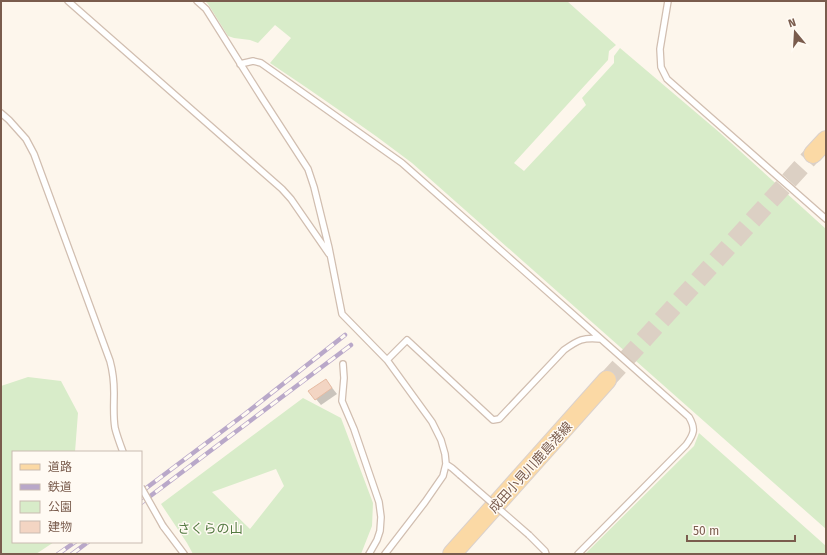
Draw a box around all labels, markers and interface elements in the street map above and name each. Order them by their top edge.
north arrow [775,12,815,52]
text: N [787,16,798,30]
street label: 成田小見川鹿島港線 [486,419,575,516]
legend [12,451,142,543]
text: 道路 [48,460,72,474]
text: 鉄道 [48,480,72,494]
text: 公園 [48,500,72,514]
scale bar [687,517,795,543]
text: 建物 [48,520,72,534]
park label: さくらの山 [177,521,243,536]
text: 50 m [693,524,719,538]

